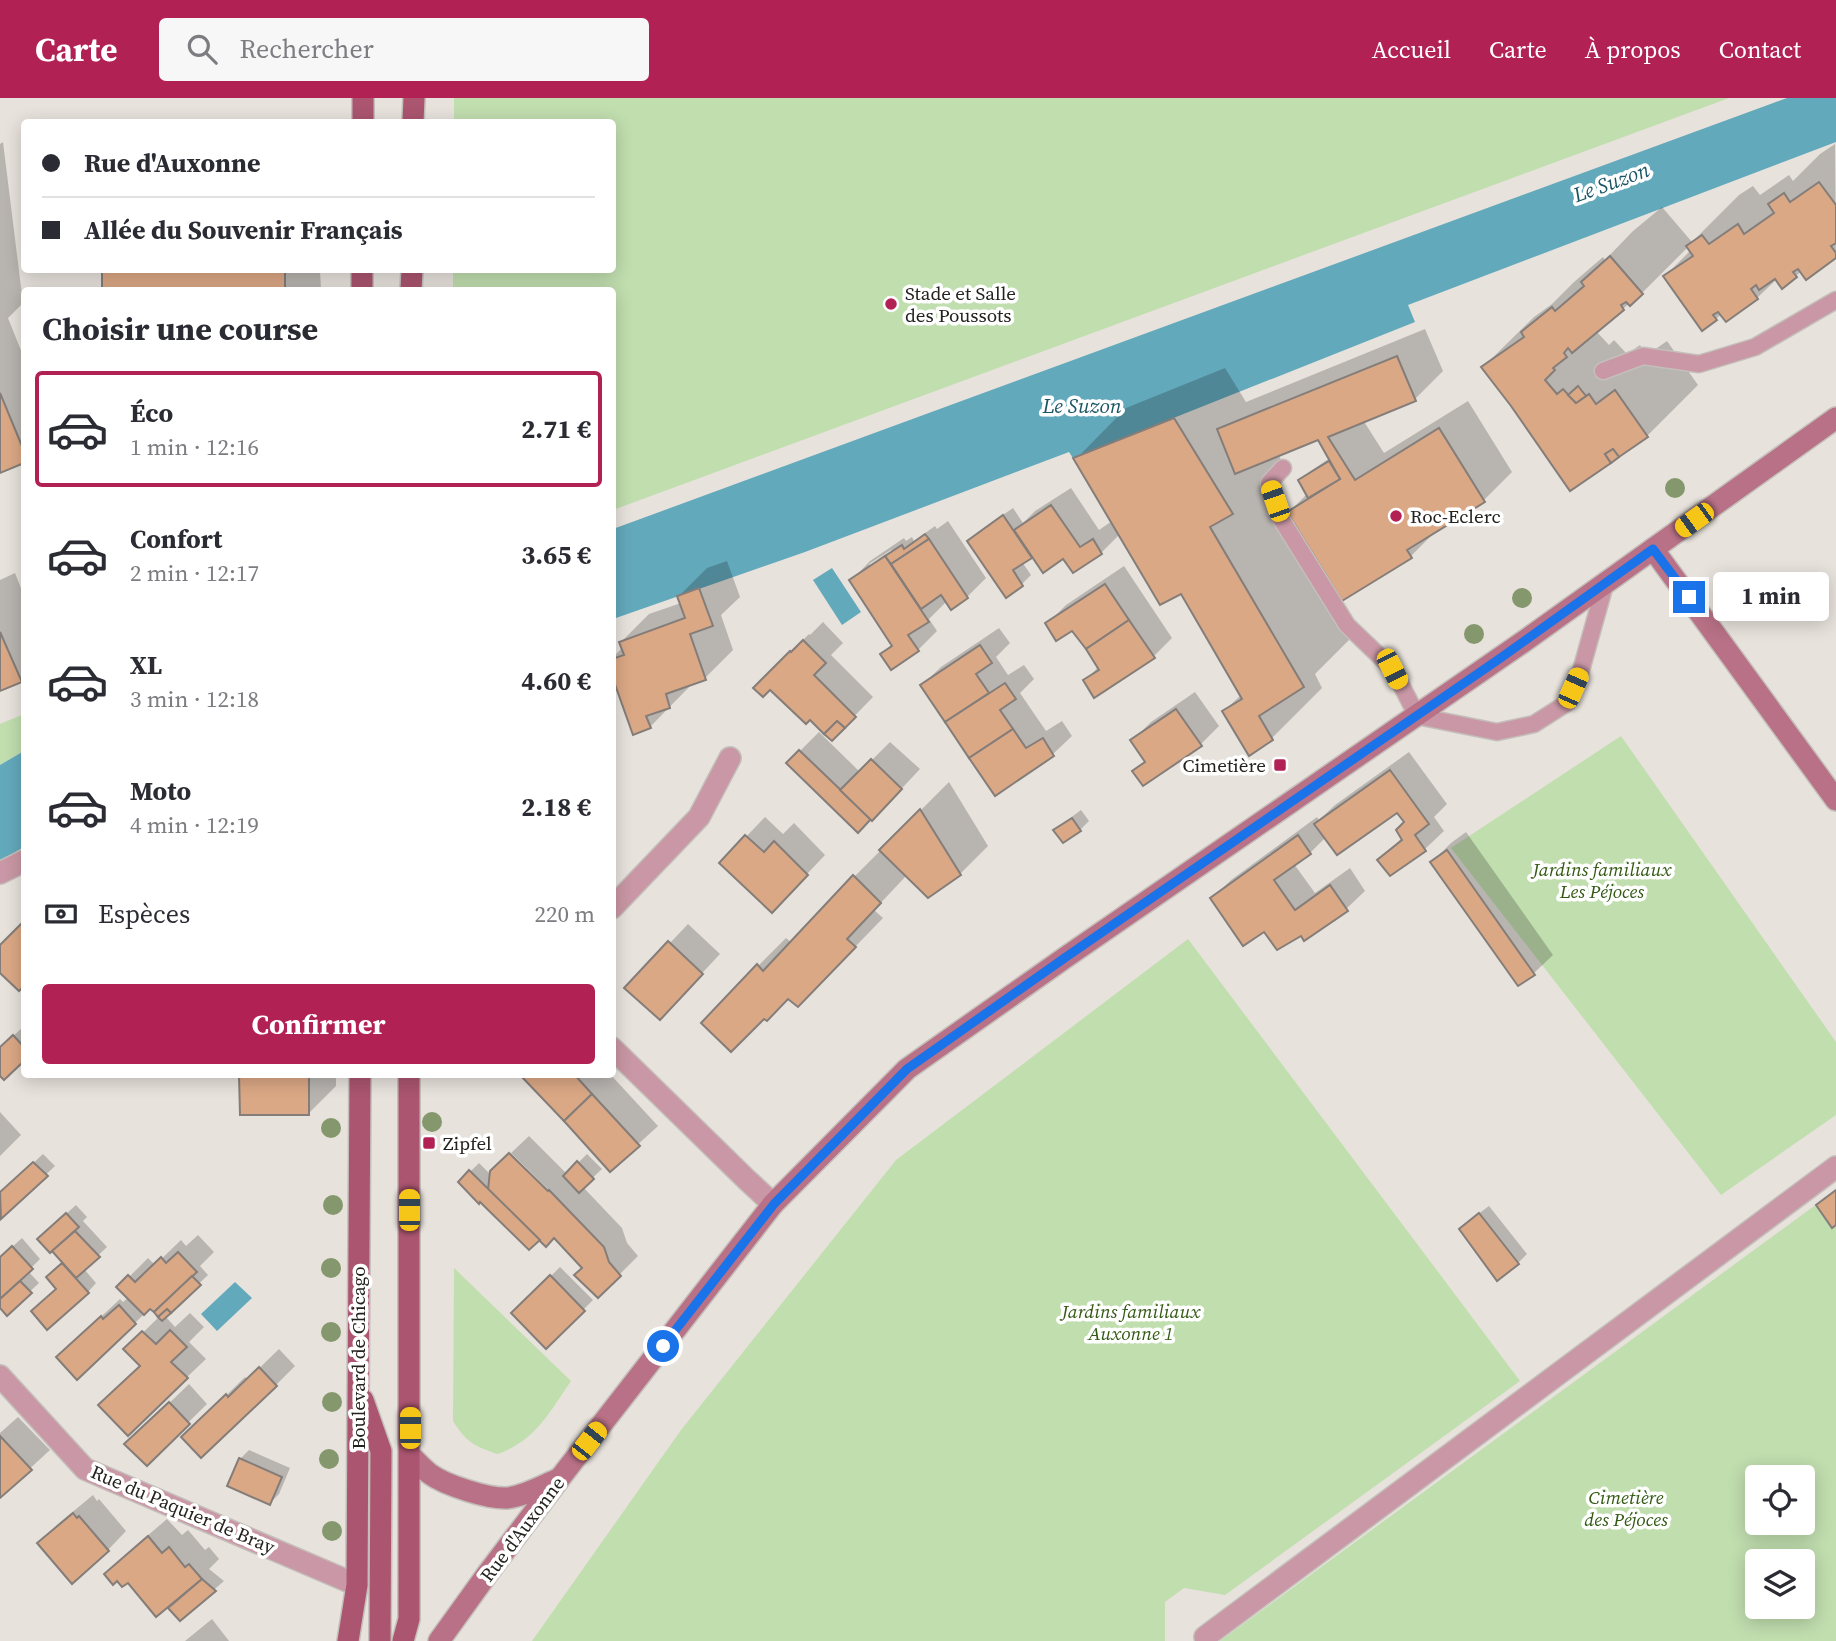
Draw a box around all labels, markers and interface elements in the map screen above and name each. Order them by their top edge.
search box [159,18,649,81]
text: Carte [35,27,117,72]
icon: search [183,30,221,68]
text: Rechercher [239,31,374,67]
text: Accueil [1372,33,1451,66]
text: Carte [1489,33,1547,66]
text: À propos [1585,33,1681,66]
text: Contact [1719,33,1801,66]
text: Rue d'Auxonne [84,145,261,181]
water label: Le Suzon [1568,155,1653,210]
text: Allée du Souvenir Français [84,212,403,248]
place label: Stade et Salle des Poussots [905,280,1016,328]
marker: Stade et Salle des Poussots [883,296,899,312]
text: Choisir une course [42,307,318,351]
water label: Le Suzon [1041,391,1122,420]
text: Éco [130,395,173,431]
icon: car [46,398,109,461]
text: 2.71 € [521,411,591,447]
text: 1 min · 12:16 [130,431,259,463]
car [1259,478,1292,524]
car [1671,499,1718,541]
place label: Roc-Eclerc [1410,503,1501,529]
marker: Roc-Eclerc [1388,508,1404,524]
text: Confort [130,521,222,557]
icon: car [46,524,109,587]
text: 3.65 € [521,537,591,573]
text: 2 min · 12:17 [130,557,259,589]
callout: 1 min [1714,573,1829,622]
text: 1 min [1741,580,1801,612]
route end [1673,581,1705,613]
car [1374,646,1411,692]
text: XL [130,647,162,683]
icon: car [46,650,109,713]
text: 4.60 € [521,663,591,699]
car [1555,665,1592,711]
text: 3 min · 12:18 [130,683,259,715]
place label: Cimetière [1182,752,1266,778]
marker: Cimetière [1272,757,1288,773]
text: Moto [130,773,191,809]
icon: car [46,776,109,839]
text: 2.18 € [521,789,591,825]
text: 4 min · 12:19 [130,809,259,841]
park label: Jardins familiaux Les Péjoces [1530,856,1672,904]
icon: cash [42,895,80,933]
text: Espèces [98,896,190,932]
text: 220 m [534,898,595,930]
button: Confirmer [42,984,595,1064]
place label: Zipfel [443,1130,492,1156]
marker: Zipfel [421,1135,437,1151]
car [399,1189,420,1231]
street label: Boulevard de Chicago [345,1266,371,1450]
park label: Jardins familiaux Auxonne 1 [1059,1298,1201,1346]
route start [647,1330,679,1362]
car [400,1407,421,1449]
car [568,1418,611,1464]
street label: Rue du Paquier de Bray [87,1458,279,1560]
map controls [1745,1465,1815,1619]
button: locate [1745,1465,1815,1535]
street label: Rue d'Auxonne [474,1471,570,1587]
park label: Cimetière des Péjoces [1584,1484,1668,1532]
button: layers [1745,1549,1815,1619]

